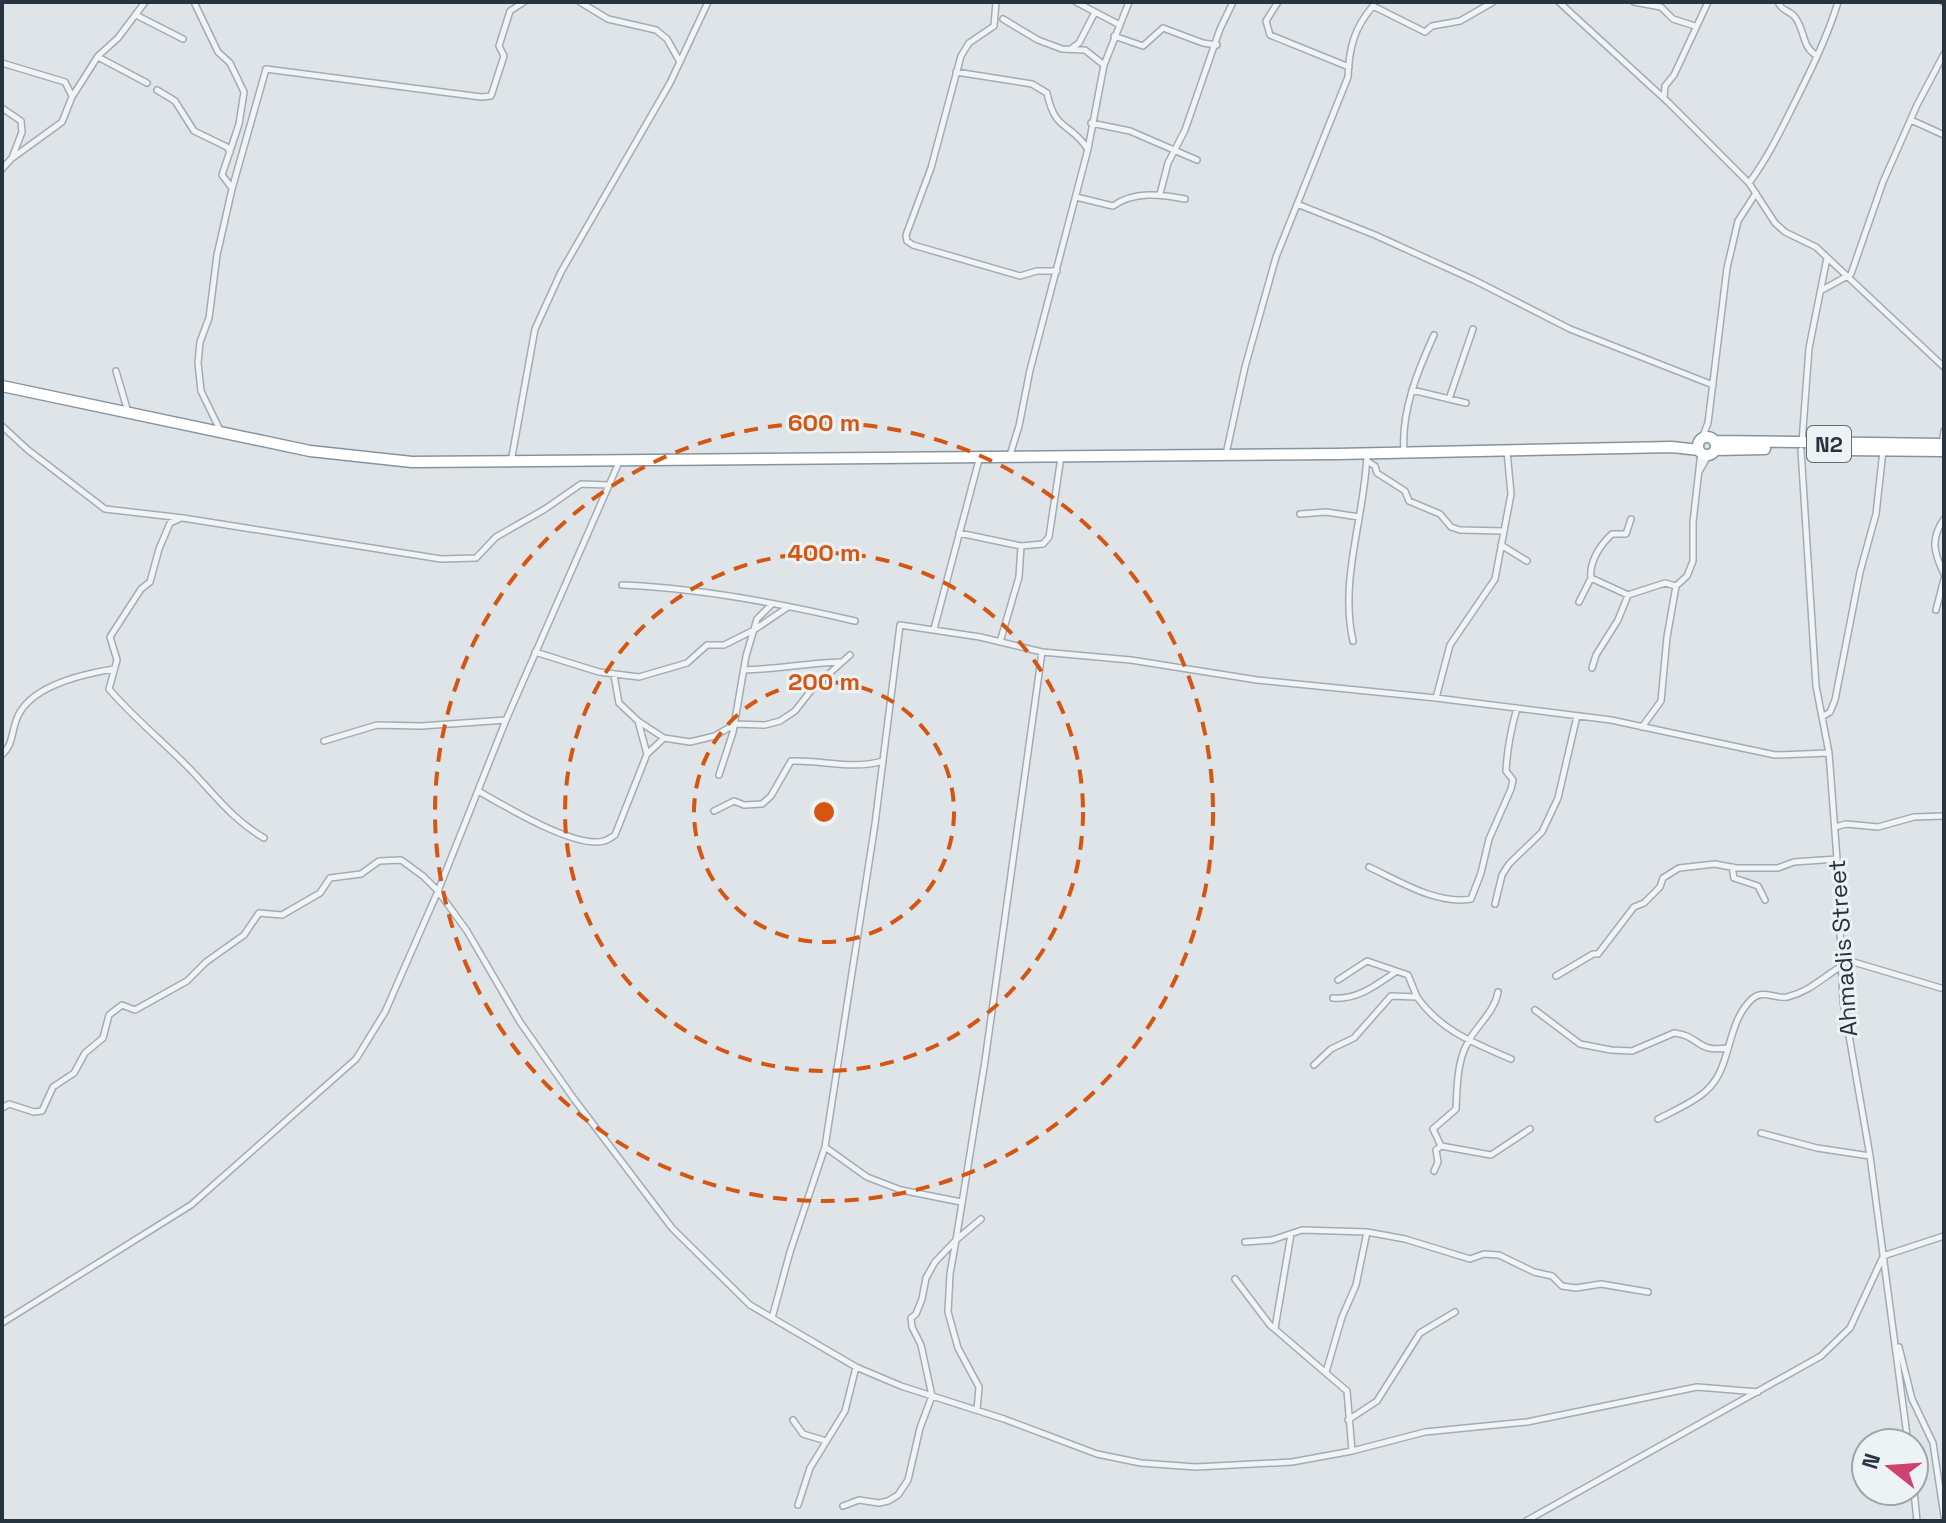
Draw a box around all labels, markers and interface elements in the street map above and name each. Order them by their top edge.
text: 600 m [788,407,860,438]
road number: N2 [1807,426,1851,462]
text: 400 m [788,537,860,568]
text: 200 m [788,666,860,697]
centre of rings [810,798,838,826]
street label: Ahmadis Street [1821,858,1864,1038]
north arrow [1850,1427,1930,1507]
text: N [1855,1450,1886,1472]

